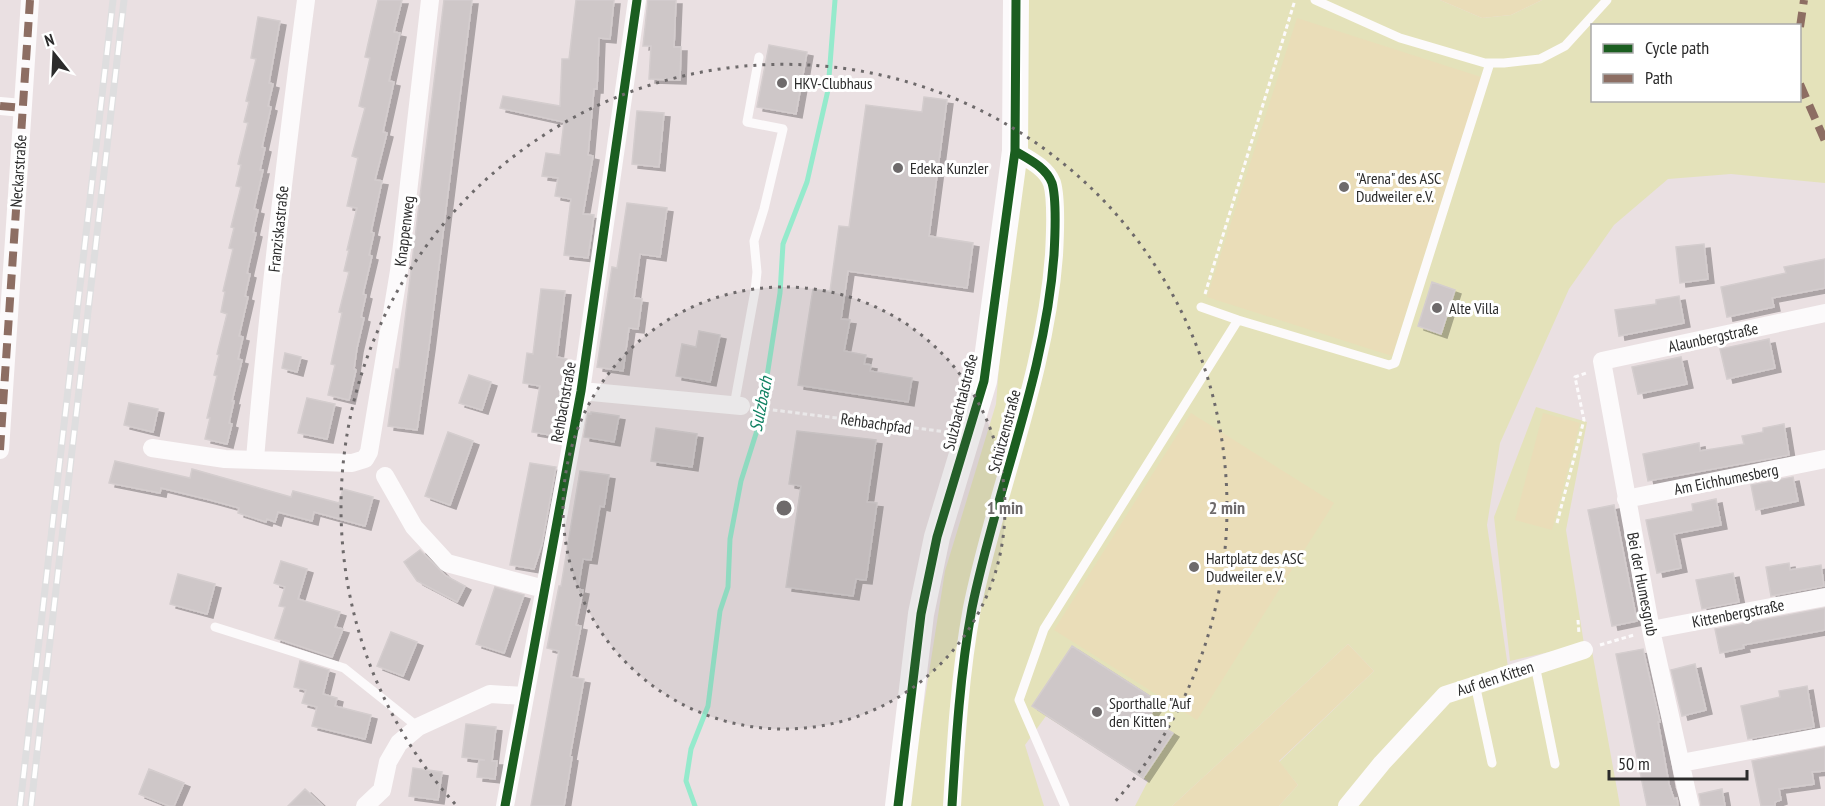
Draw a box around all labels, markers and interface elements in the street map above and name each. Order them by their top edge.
north arrow [24,24,84,84]
legend [1591,24,1801,102]
text: N [42,29,57,51]
text: Cycle path [1645,36,1709,59]
text: Path [1645,66,1673,89]
place label: HKV-Clubhaus [794,73,872,93]
marker: HKV-Clubhaus [775,76,789,90]
street label: Neckarstraße [5,134,31,208]
place label: Edeka Kunzler [910,158,989,178]
marker: Edeka Kunzler [891,161,905,175]
place label: "Arena" des ASC Dudweiler e.V. [1356,168,1441,206]
marker: "Arena" des ASC Dudweiler e.V. [1337,180,1351,194]
street label: Franziskastraße [264,185,292,273]
street label: Knappenweg [390,194,418,268]
place label: Alte Villa [1449,298,1499,318]
marker: Alte Villa [1430,301,1444,315]
street label: Alaunbergstraße [1666,318,1760,356]
street label: Sulzbachtalstraße [938,352,982,452]
street label: Rehbachstraße [546,360,580,444]
water label: Sulzbach [744,373,777,433]
street label: Schützenstraße [983,387,1025,475]
street label: Rehbachpfad [839,408,913,438]
street label: Am Eichhumesberg [1672,459,1780,499]
text: 1 min [987,496,1023,519]
text: 2 min [1209,496,1245,519]
centre of rings [774,498,794,518]
street label: Bei der Humesgrub [1623,530,1663,638]
place label: Hartplatz des ASC Dudweiler e.V. [1206,548,1304,586]
marker: Hartplatz des ASC Dudweiler e.V. [1187,560,1201,574]
street label: Kittenbergstraße [1690,594,1786,632]
street label: Auf den Kitten [1454,656,1536,700]
place label: Sporthalle "Auf den Kitten" [1109,693,1191,731]
marker: Sporthalle "Auf den Kitten" [1090,705,1104,719]
scale bar [1609,743,1747,781]
text: 50 m [1618,752,1650,775]

